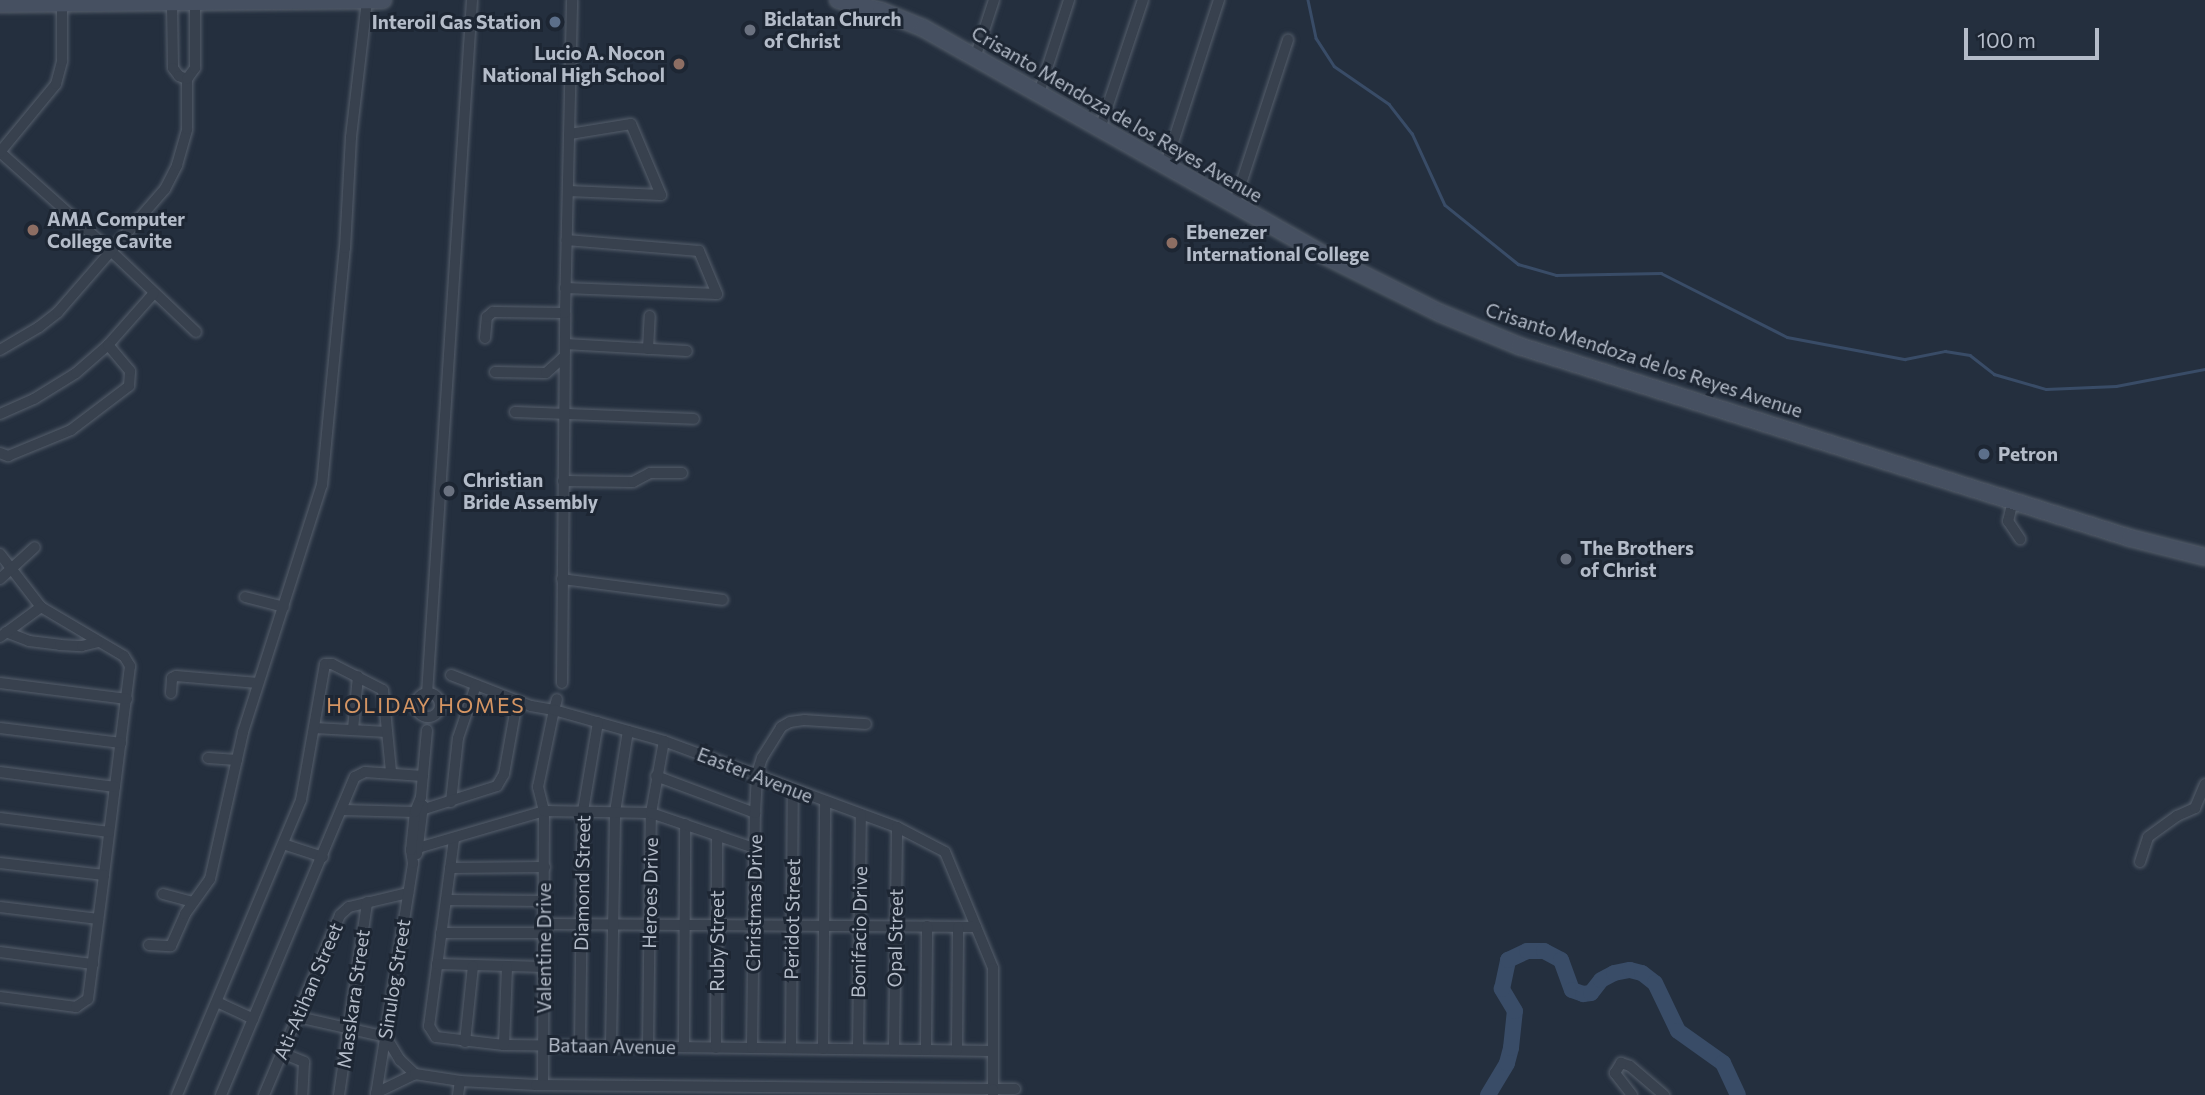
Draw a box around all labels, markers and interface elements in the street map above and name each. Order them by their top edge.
place label: Biclatan Church of Christ [764,8,902,52]
place label: Interoil Gas Station [372,11,541,33]
marker: Interoil Gas Station [547,14,563,30]
scale bar [1967,14,2102,58]
street label: Crisanto Mendoza de los Reyes Avenue [968,21,1266,207]
marker: Biclatan Church of Christ [742,22,758,38]
text: 100 m [1977,27,2036,52]
place label: Lucio A. Nocon National High School [482,42,665,86]
marker: Lucio A. Nocon National High School [671,56,687,72]
place label: AMA Computer College Cavite [47,208,185,252]
place label: Ebenezer International College [1186,221,1369,265]
marker: AMA Computer College Cavite [25,222,41,238]
marker: Ebenezer International College [1164,235,1180,251]
street label: Crisanto Mendoza de los Reyes Avenue [1483,298,1805,422]
place label: Petron [1998,443,2058,465]
marker: Petron [1976,446,1992,462]
place label: Christian Bride Assembly [463,469,598,513]
marker: Christian Bride Assembly [441,483,457,499]
place label: The Brothers of Christ [1580,537,1694,581]
marker: The Brothers of Christ [1558,551,1574,567]
district label: HOLIDAY HOMES [328,692,524,718]
street label: Easter Avenue [694,742,816,808]
street label: Diamond Street [569,815,595,951]
street label: Christmas Drive [741,834,767,972]
street label: Heroes Drive [638,837,662,949]
street label: Peridot Street [780,858,804,980]
street label: Bonifacio Drive [846,866,872,998]
street label: Valentine Drive [533,883,555,1013]
street label: Opal Street [883,888,907,988]
street label: Ruby Street [706,890,728,992]
street label: Sinulog Street [373,917,415,1041]
street label: Ati-Atihan Street [269,919,347,1063]
street label: Masskara Street [332,928,374,1070]
street label: Bataan Avenue [548,1033,676,1059]

